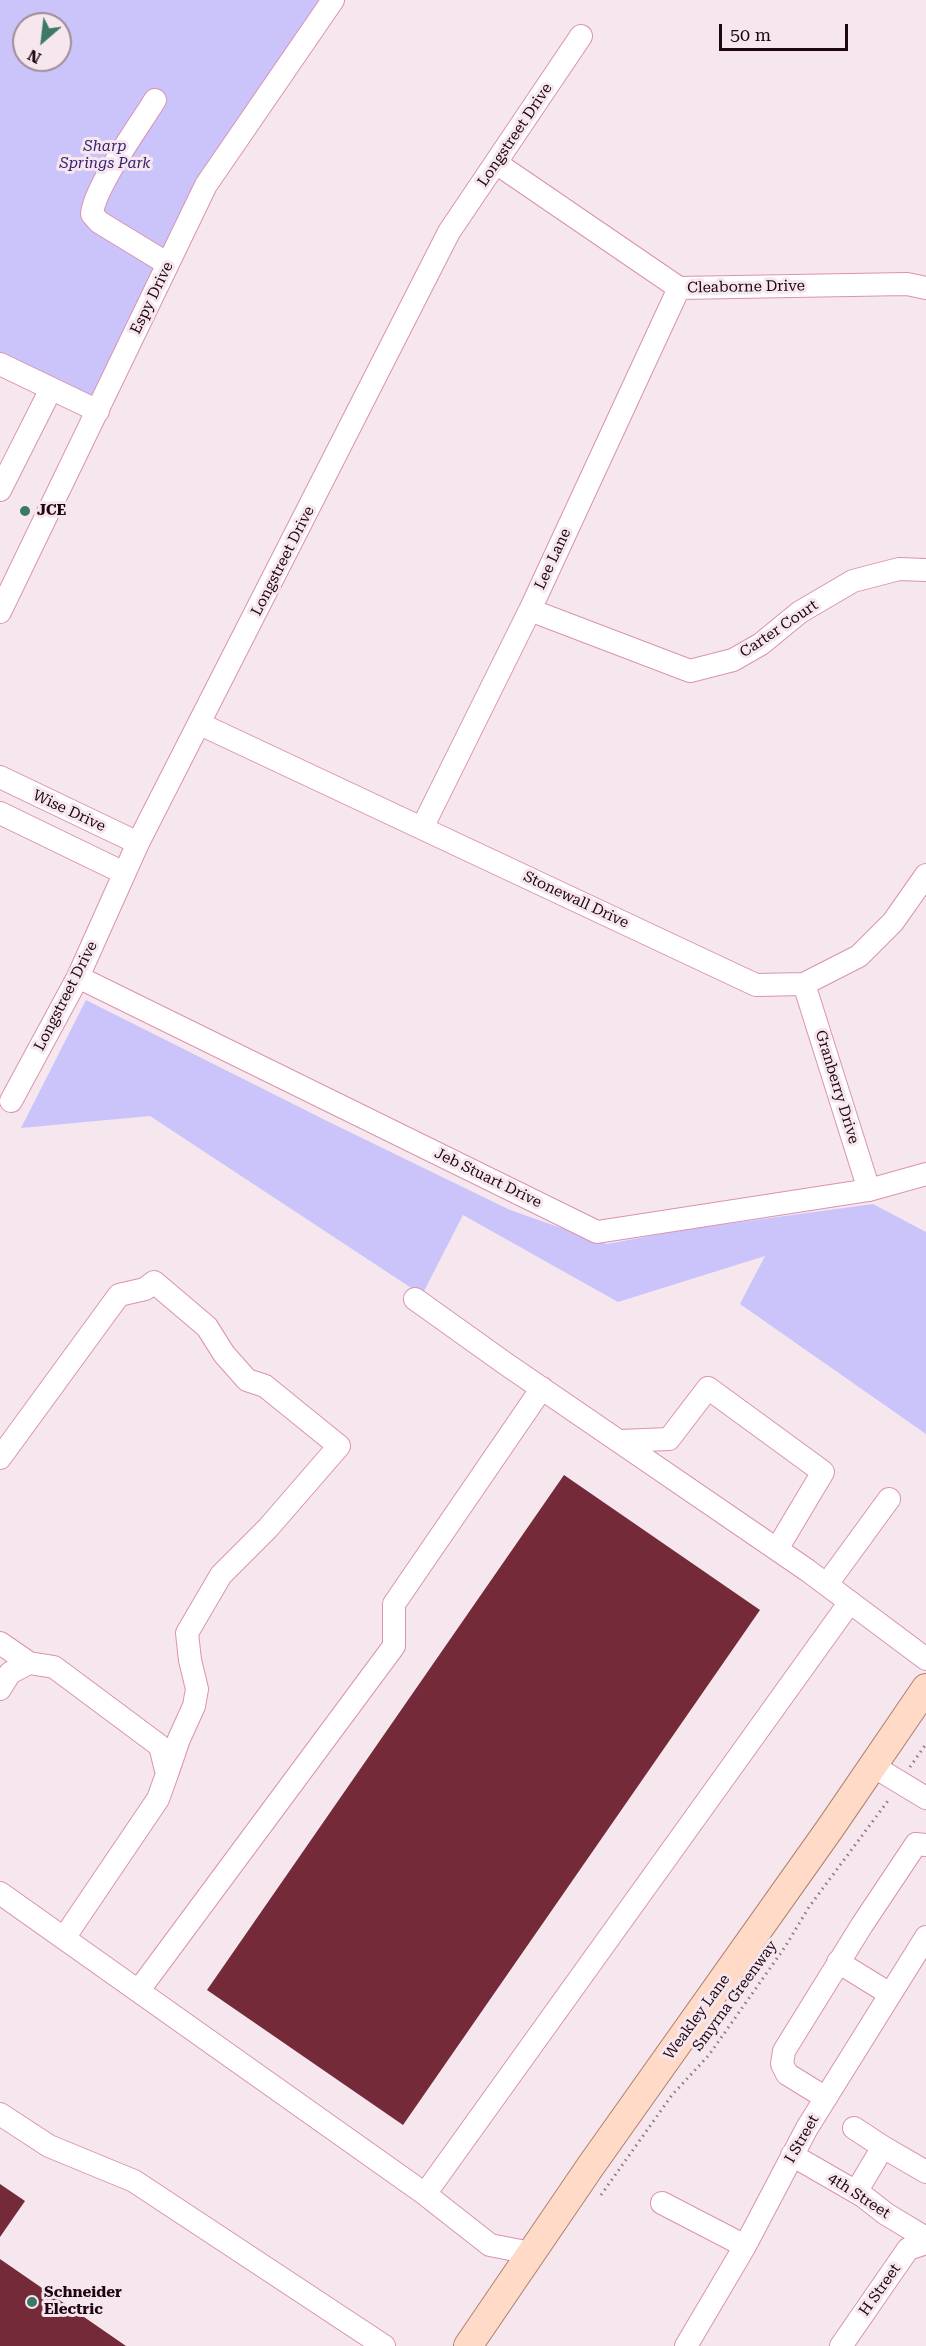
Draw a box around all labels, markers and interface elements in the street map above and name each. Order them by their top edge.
north arrow [12,12,72,72]
scale bar [722,12,851,50]
text: 50 m [730,24,771,45]
text: N [24,45,44,68]
street label: Longstreet Drive [474,80,556,190]
park label: Sharp Springs Park [60,138,150,173]
street label: Espy Drive [127,259,177,337]
street label: Cleaborne Drive [687,277,805,297]
place label: JCE [37,502,66,520]
street label: Longstreet Drive [248,503,318,619]
marker: JCE [18,504,32,518]
street label: Lee Lane [531,526,575,592]
street label: Carter Court [737,596,821,662]
street label: Wise Drive [30,786,108,836]
street label: Stonewall Drive [520,868,632,932]
street label: Longstreet Drive [31,938,101,1054]
street label: Granberry Drive [811,1028,863,1146]
street label: Jeb Stuart Drive [431,1144,545,1212]
street label: Smyrna Greenway [689,1937,781,2055]
street label: Weakley Lane [660,1971,734,2063]
street label: I Street [781,2112,823,2166]
street label: 4th Street [825,2169,893,2223]
street label: H Street [856,2261,904,2319]
place label: Schneider Electric [44,2284,122,2319]
marker: Schneider Electric [25,2295,39,2309]

